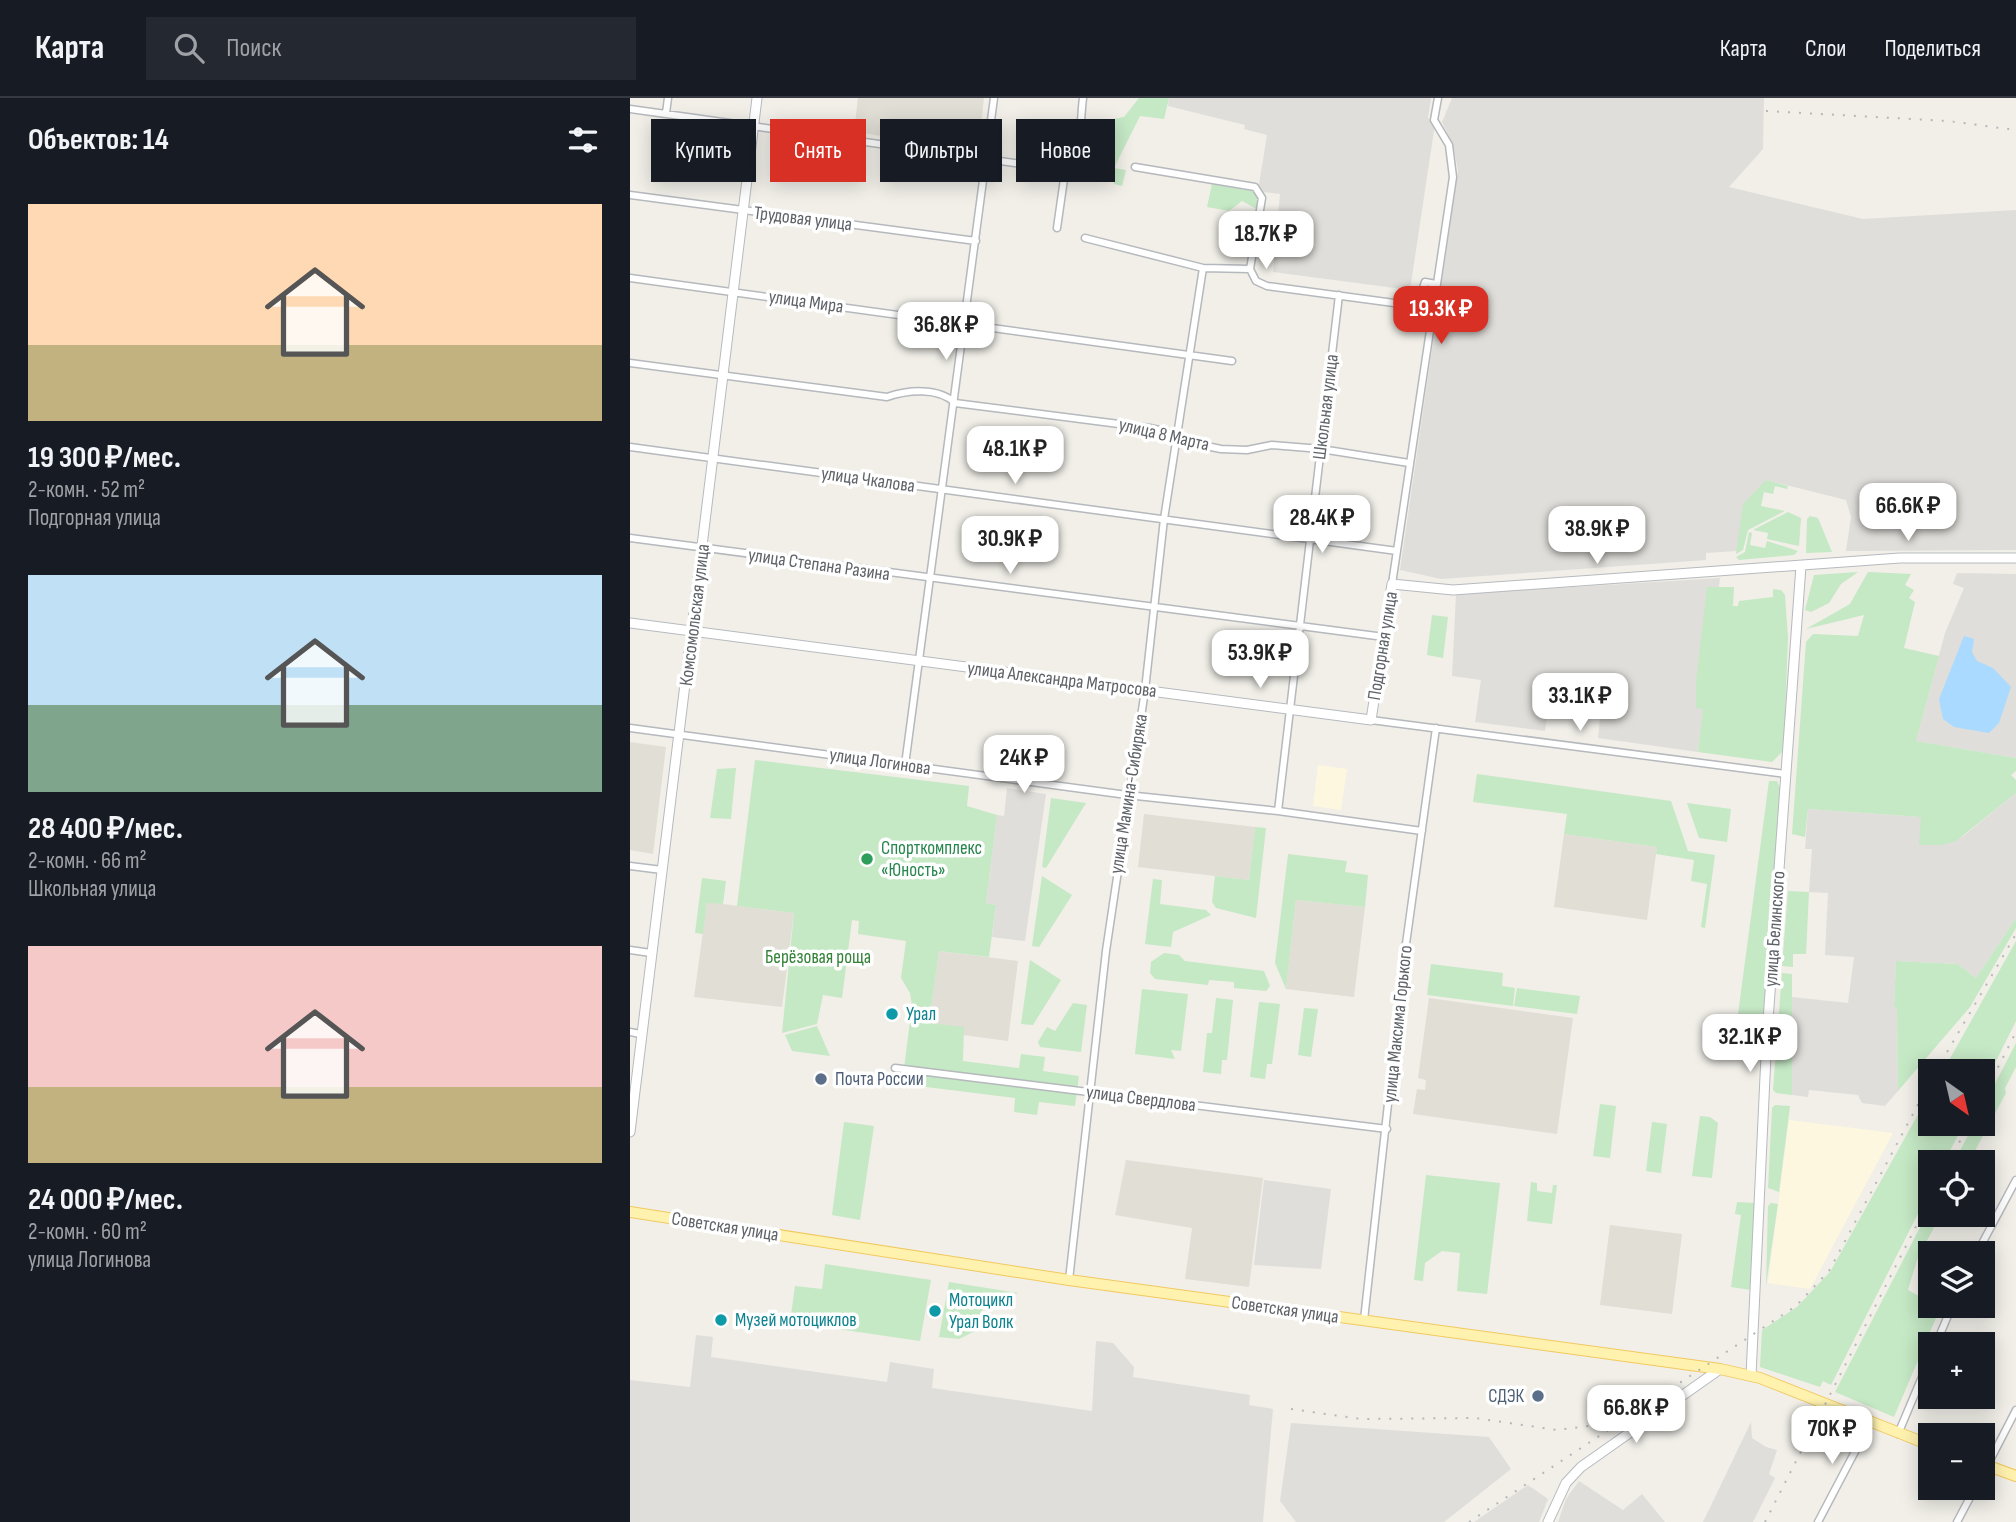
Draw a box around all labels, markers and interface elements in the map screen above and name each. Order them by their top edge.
search box [146,17,636,80]
text: Карта [35,28,104,68]
icon: search [170,29,208,67]
text: Поиск [226,33,281,64]
text: Карта [1720,34,1767,63]
text: Слои [1805,34,1846,63]
text: Поделиться [1884,34,1981,63]
chip: Купить [651,119,756,182]
chip: Снять [770,119,866,182]
chip: Фильтры [880,119,1002,182]
chip: Новое [1016,119,1115,182]
icon: filters [564,121,602,159]
text: Объектов: 14 [28,122,169,158]
street label: Трудовая улица [753,202,853,236]
pin: 18.7K ₽ [1201,212,1331,271]
text: 18.7K ₽ [1235,220,1297,248]
icon: home [252,249,378,375]
street label: улица Мира [767,285,845,319]
pin: 19.3K ₽ [1376,286,1506,346]
text: 19.3K ₽ [1409,295,1473,323]
pin: 36.8K ₽ [881,302,1011,362]
text: 36.8K ₽ [913,311,979,339]
street label: Школьная улица [1308,353,1344,461]
street label: улица 8 Марта [1116,413,1212,457]
pin: 48.1K ₽ [950,426,1080,486]
text: 48.1K ₽ [983,435,1047,463]
text: 19 300 ₽/мес. [28,440,181,476]
street label: улица Чкалова [820,462,916,498]
text: 2-комн. · 52 m² [28,476,145,504]
pin: 66.6K ₽ [1843,484,1973,543]
text: 66.6K ₽ [1875,492,1941,520]
pin: 28.4K ₽ [1257,496,1387,555]
text: Подгорная улица [28,504,161,532]
text: 28.4K ₽ [1289,504,1355,532]
pin: 38.9K ₽ [1532,506,1662,566]
text: 38.9K ₽ [1564,515,1630,543]
pin: 30.9K ₽ [945,517,1075,576]
text: 30.9K ₽ [978,525,1042,553]
street label: Комсомольская улица [675,543,715,687]
street label: улица Степана Разина [747,544,891,586]
street label: Подгорная улица [1363,590,1403,702]
icon: home [252,620,378,746]
pin: 53.9K ₽ [1195,630,1325,690]
text: 53.9K ₽ [1228,639,1292,667]
street label: улица Александра Матросова [966,657,1158,703]
pin: 33.1K ₽ [1515,674,1645,733]
text: 33.1K ₽ [1548,682,1612,710]
street label: улица Мамина-Сибиряка [1105,712,1153,876]
pin: 24K ₽ [975,736,1073,795]
street label: улица Логинова [828,744,932,780]
text: 24K ₽ [1000,744,1049,772]
text: 28 400 ₽/мес. [28,811,183,847]
place label: Спорткомплекс «Юность» [881,837,982,882]
text: 2-комн. · 66 m² [28,847,147,875]
marker: Спорткомплекс «Юность» [859,851,875,867]
street label: улица Белинского [1759,870,1791,988]
text: Школьная улица [28,875,156,903]
street label: улица Максима Горького [1378,944,1418,1104]
park label: Берёзовая роща [765,946,871,969]
icon: home [252,991,378,1117]
place label: Урал [906,1003,936,1026]
marker: Урал [884,1006,900,1022]
pin: 32.1K ₽ [1685,1014,1815,1074]
text: 32.1K ₽ [1718,1023,1782,1051]
north arrow [1918,1059,1995,1136]
map controls [1918,1059,1995,1500]
place label: Почта России [835,1068,924,1091]
marker: Почта России [813,1071,829,1087]
street label: улица Свердлова [1085,1081,1197,1117]
button: locate [1918,1150,1995,1227]
text: 24 000 ₽/мес. [28,1182,183,1218]
street label: Советская улица [670,1207,780,1247]
text: 2-комн. · 60 m² [28,1218,147,1246]
button: layers [1918,1241,1995,1318]
text: улица Логинова [28,1246,151,1274]
place label: Мотоцикл Урал Волк [949,1289,1014,1334]
street label: Советская улица [1230,1291,1340,1329]
marker: Мотоцикл Урал Волк [927,1303,943,1319]
place label: Музей мотоциклов [735,1309,857,1332]
marker: Музей мотоциклов [713,1312,729,1328]
button: + [1918,1332,1995,1409]
place label: СДЭК [1488,1385,1524,1408]
pin: 66.8K ₽ [1571,1386,1701,1445]
marker: СДЭК [1530,1388,1546,1404]
text: 66.8K ₽ [1603,1394,1669,1422]
pin: 70K ₽ [1783,1406,1881,1466]
text: 70K ₽ [1807,1415,1857,1443]
button: − [1918,1423,1995,1500]

